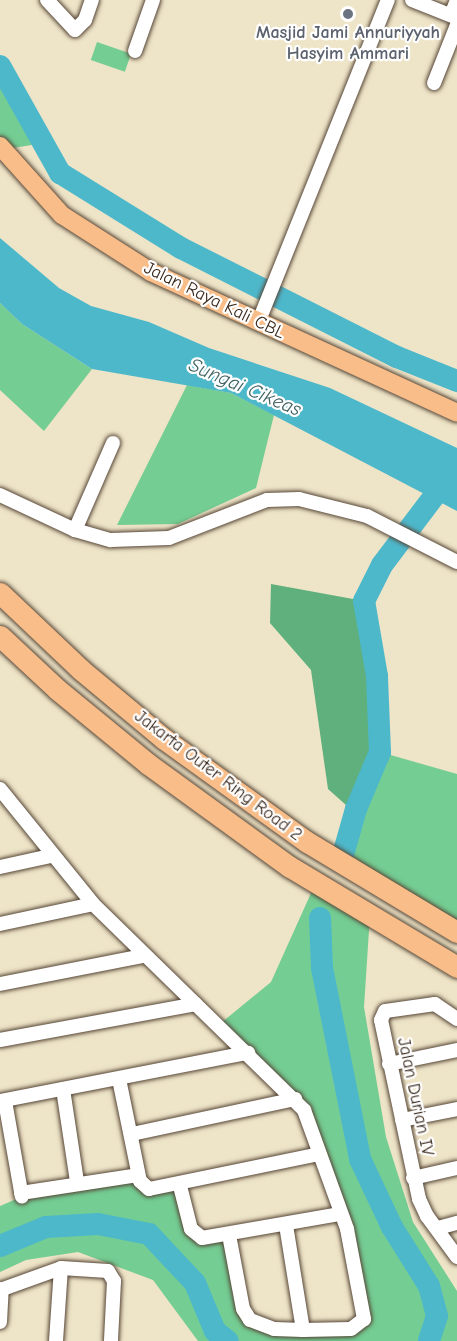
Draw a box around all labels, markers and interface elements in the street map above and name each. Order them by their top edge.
marker: Masjid Jami Annuriyyah Hasyim Ammari [341,7,355,21]
place label: Masjid Jami Annuriyyah Hasyim Ammari [256,23,440,66]
street label: Jalan Raya Kali CBL [140,257,288,345]
water label: Sungai Cikeas [185,353,305,421]
street label: Jakarta Outer Ring Road 2 [130,706,306,846]
street label: Jalan Durian IV [392,1036,438,1158]

